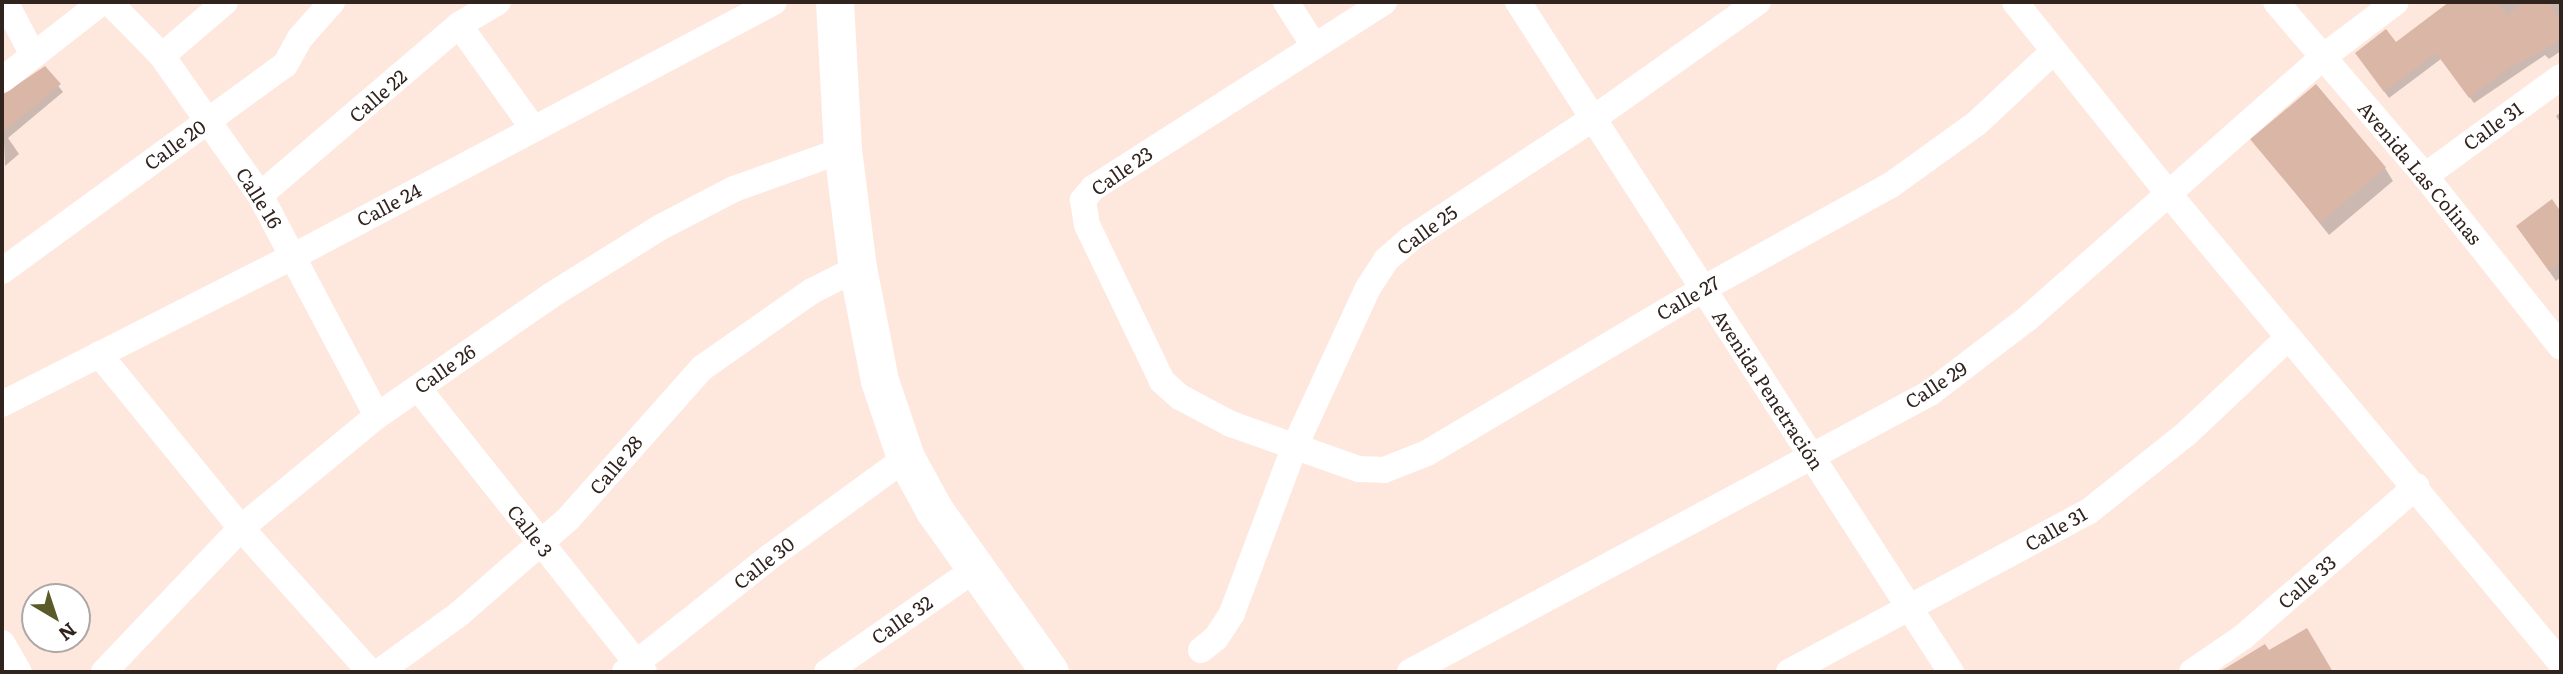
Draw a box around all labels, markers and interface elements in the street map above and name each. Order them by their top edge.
street label: Calle 22 [345,65,411,127]
street label: Avenida Las Colinas [2353,97,2487,249]
street label: Calle 31 [2459,97,2527,155]
street label: Calle 20 [140,115,210,175]
street label: Calle 23 [1087,142,1157,200]
street label: Calle 16 [231,163,287,233]
street label: Calle 24 [353,179,425,231]
street label: Calle 25 [1392,201,1462,259]
street label: Calle 27 [1653,271,1723,325]
street label: Avenida Penetración [1708,306,1828,474]
street label: Calle 26 [410,340,480,398]
street label: Calle 29 [1901,357,1971,413]
street label: Calle 28 [585,431,647,499]
street label: Calle 3 [503,500,557,562]
street label: Calle 31 [2021,502,2091,556]
street label: Calle 30 [729,532,799,594]
street label: Calle 33 [2273,551,2341,613]
north arrow [21,583,91,653]
street label: Calle 32 [867,591,937,649]
text: N [53,617,83,649]

